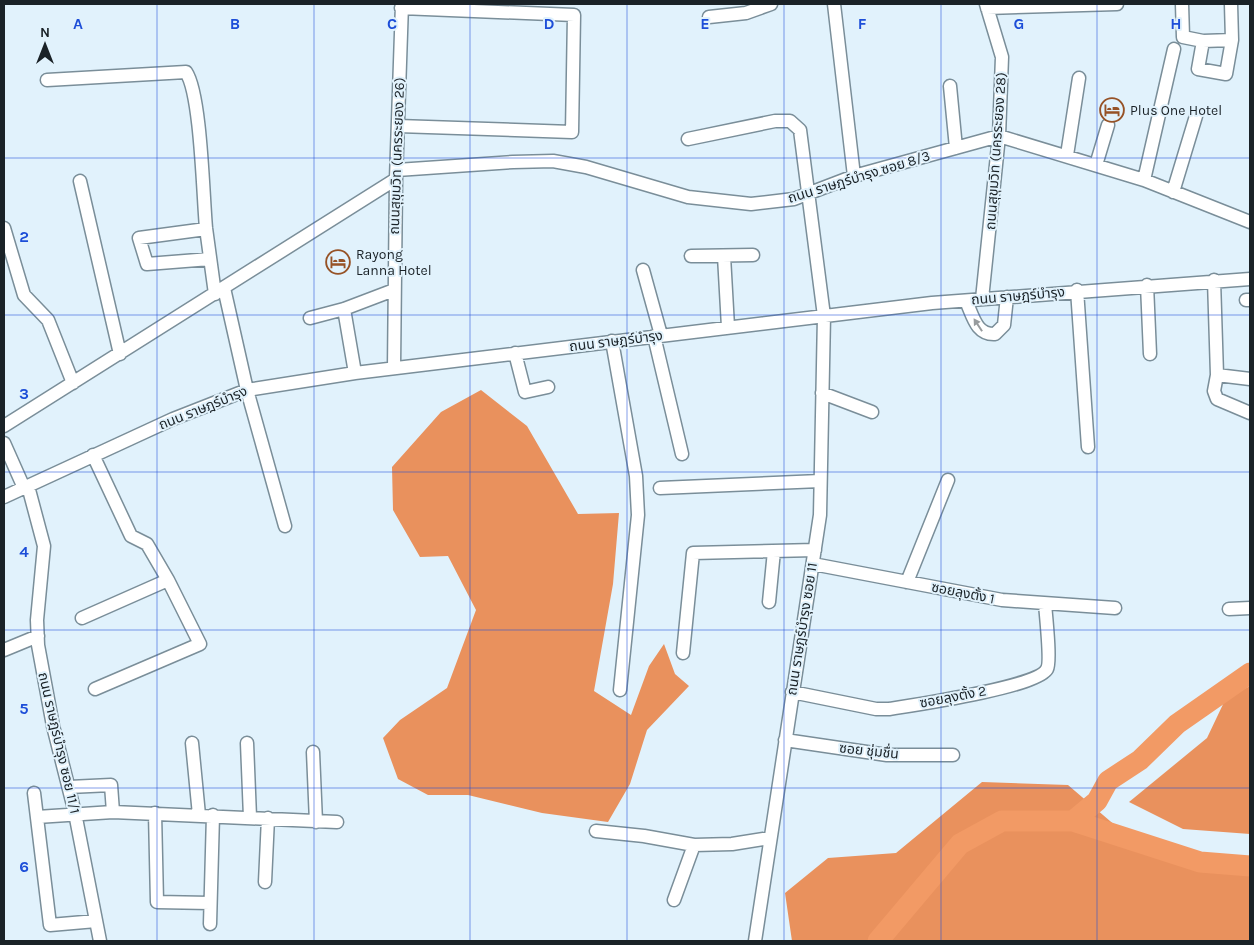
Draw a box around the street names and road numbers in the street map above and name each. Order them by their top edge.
street label: ถนนสุขุมวิท (นครระยอง 28) [982,72,1010,230]
street label: ถนนสุขุมวิท (นครระยอง 26) [386,77,408,235]
street label: ถนน ราษฎร์บำรุง ซอย 8/3 [786,147,932,207]
street label: ถนน ราษฎร์บำรุง [970,283,1066,309]
street label: ถนน ราษฎร์บำรุง [568,327,664,355]
street label: ถนน ราษฎร์บำรุง [156,382,250,434]
street label: ถนน ราษฎร์บำรุง ซอย 11 [783,561,821,697]
street label: ซอยลุงตั้ง 1 [930,577,996,607]
street label: ถนน ราษฎร์บำรุง ซอย 11/1 [34,671,84,815]
street label: ซอยลุงตั้ง 2 [918,681,988,712]
street label: ซอย ชุ่มชื่น [838,737,900,763]

